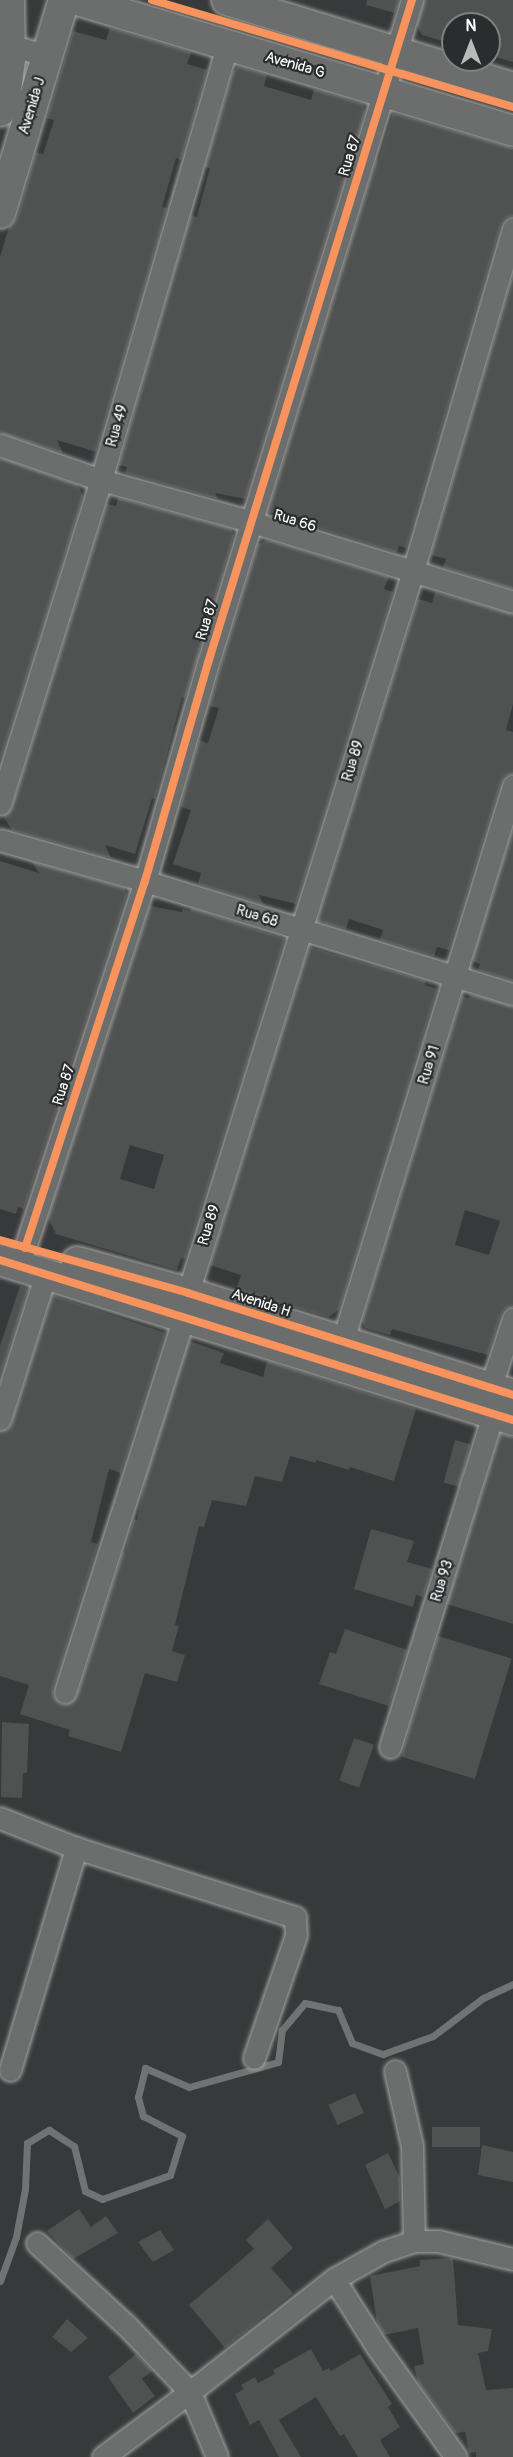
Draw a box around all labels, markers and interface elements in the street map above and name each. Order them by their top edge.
north arrow [441,12,501,72]
text: N [466,16,476,36]
street label: Avenida G [263,48,327,82]
street label: Avenida J [15,75,49,137]
street label: Rua 87 [335,133,365,179]
street label: Rua 49 [102,403,132,449]
street label: Rua 66 [271,506,319,536]
street label: Rua 87 [192,597,222,643]
street label: Rua 89 [338,738,368,784]
street label: Rua 68 [234,901,280,931]
street label: Rua 91 [415,1043,443,1087]
street label: Rua 87 [49,1062,79,1108]
street label: Rua 89 [194,1202,224,1248]
street label: Avenida H [229,1285,293,1321]
street label: Rua 93 [427,1558,457,1604]

